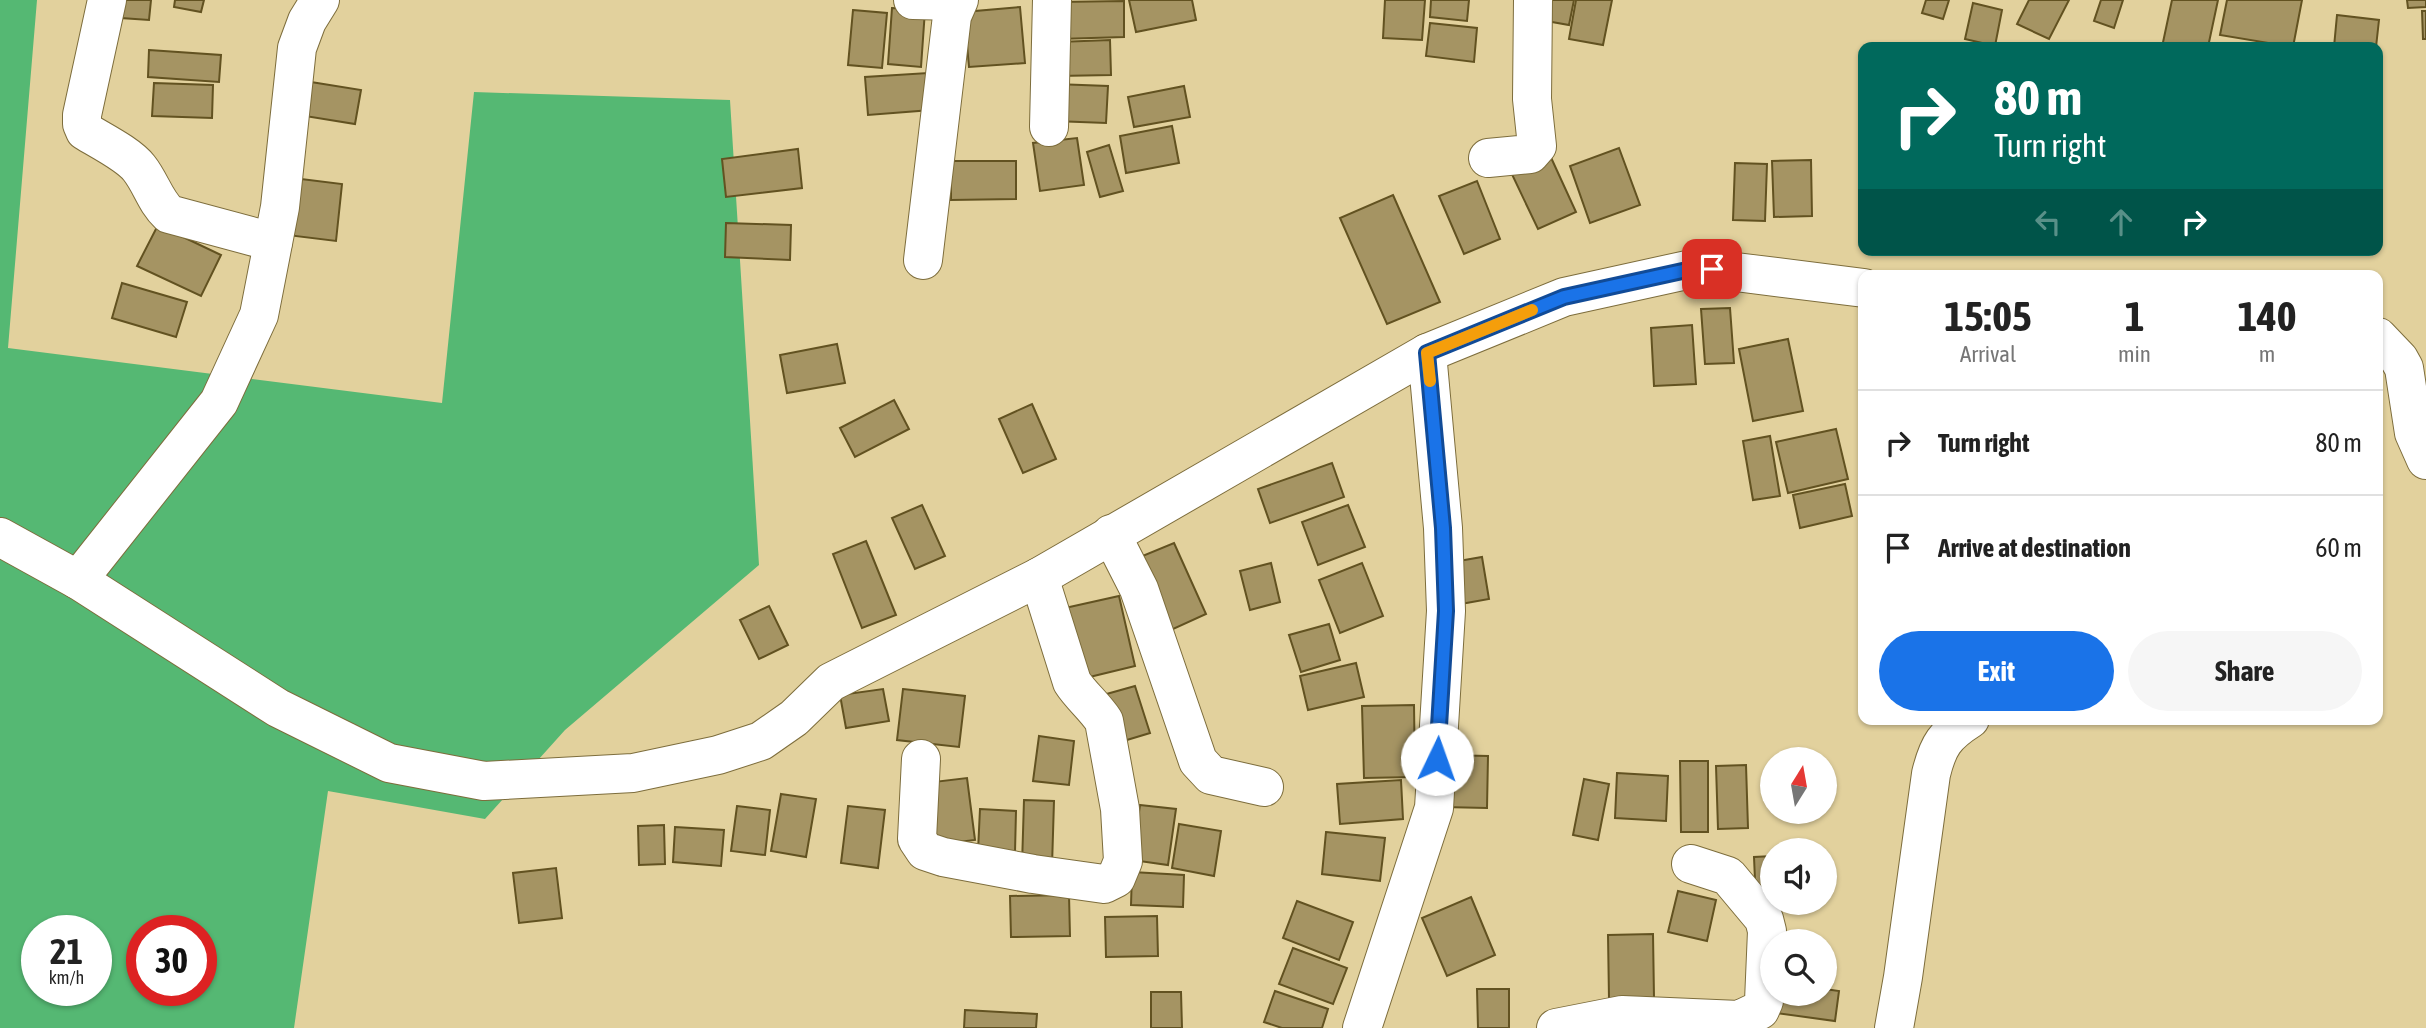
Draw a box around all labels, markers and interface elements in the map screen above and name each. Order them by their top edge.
text: 80 m [1994,69,2082,125]
icon: right [1879,70,1970,161]
text: Turn right [1994,127,2107,164]
icon: left [2029,203,2067,241]
icon: ahead [2102,203,2140,241]
icon: right [2175,203,2213,241]
pin [1682,239,1742,299]
icon: arrive [1693,250,1731,288]
text: 15:05 [1944,292,2032,340]
text: 1 [2125,292,2144,340]
text: 140 [2237,292,2297,340]
text: Arrival [1960,341,2016,367]
text: min [2118,341,2151,367]
text: m [2259,341,2275,367]
icon: right [1879,424,1917,462]
text: Turn right [1938,428,2029,458]
text: 80 m [2315,428,2362,458]
icon: arrive [1879,529,1917,567]
text: Arrive at destination [1938,533,2131,563]
text: 60 m [2315,533,2362,563]
button: Exit [1879,631,2114,711]
button: Share [2128,631,2362,711]
position arrow [1400,722,1474,796]
north arrow [1760,747,1838,824]
map controls [1760,747,1837,1006]
button: sound [1760,838,1837,915]
speed limit sign: 30 [126,915,217,1006]
button: search [1760,929,1837,1006]
text: 21 [50,931,83,971]
text: km/h [49,967,84,988]

